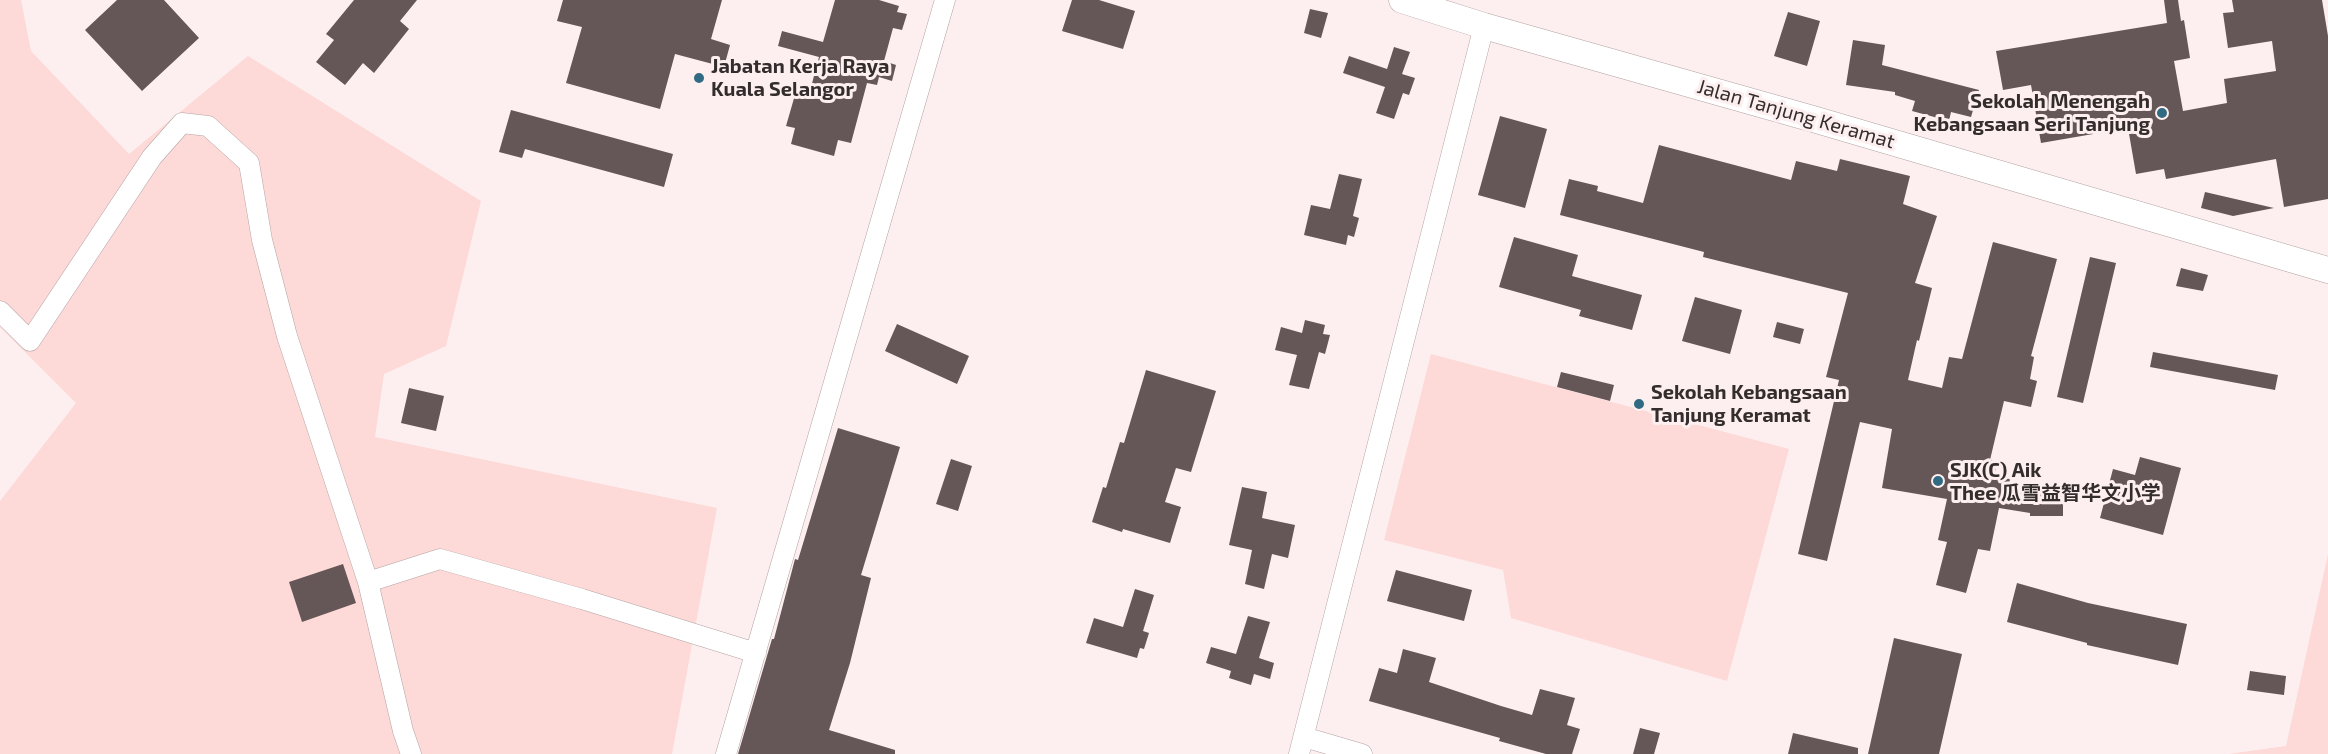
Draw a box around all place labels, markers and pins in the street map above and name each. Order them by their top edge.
place label: Jabatan Kerja Raya Kuala Selangor [711,54,889,101]
marker: Jabatan Kerja Raya Kuala Selangor [692,71,706,85]
place label: Sekolah Menengah Kebangsaan Seri Tanjung [1914,89,2150,136]
marker: Sekolah Menengah Kebangsaan Seri Tanjung [2155,106,2169,120]
place label: Sekolah Kebangsaan Tanjung Keramat [1651,380,1847,427]
marker: Sekolah Kebangsaan Tanjung Keramat [1632,397,1646,411]
place label: SJK(C) Aik Thee 瓜雪益智华文小学 [1950,458,2161,505]
marker: SJK(C) Aik Thee 瓜雪益智华文小学 [1931,474,1945,488]

